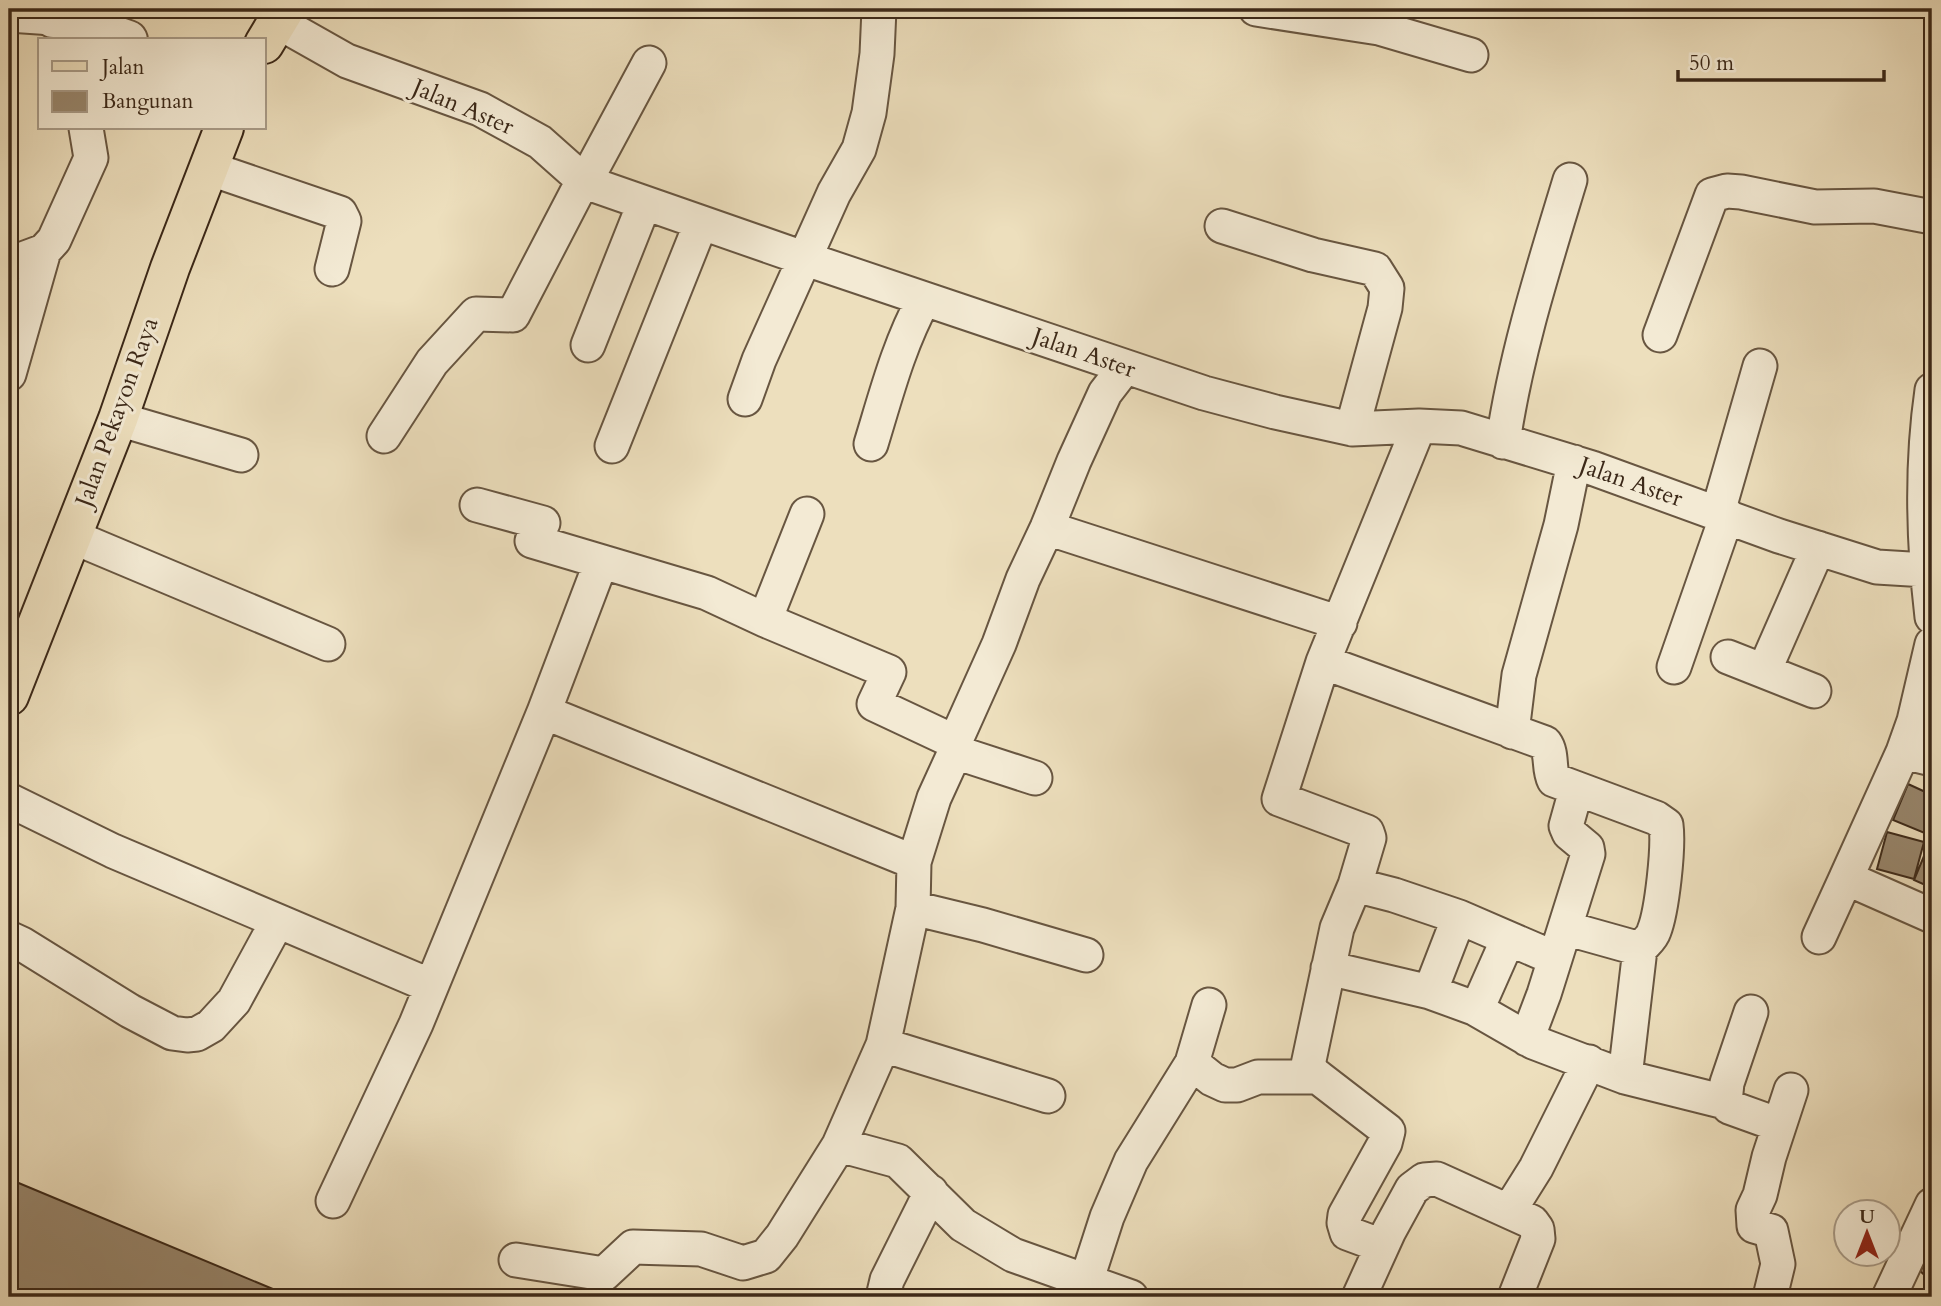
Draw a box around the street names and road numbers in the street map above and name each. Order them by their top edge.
street label: Jalan Aster [404,70,519,143]
street label: Jalan Pekayon Raya [66,312,167,514]
street label: Jalan Aster [1025,319,1140,386]
street label: Jalan Aster [1572,448,1687,515]

